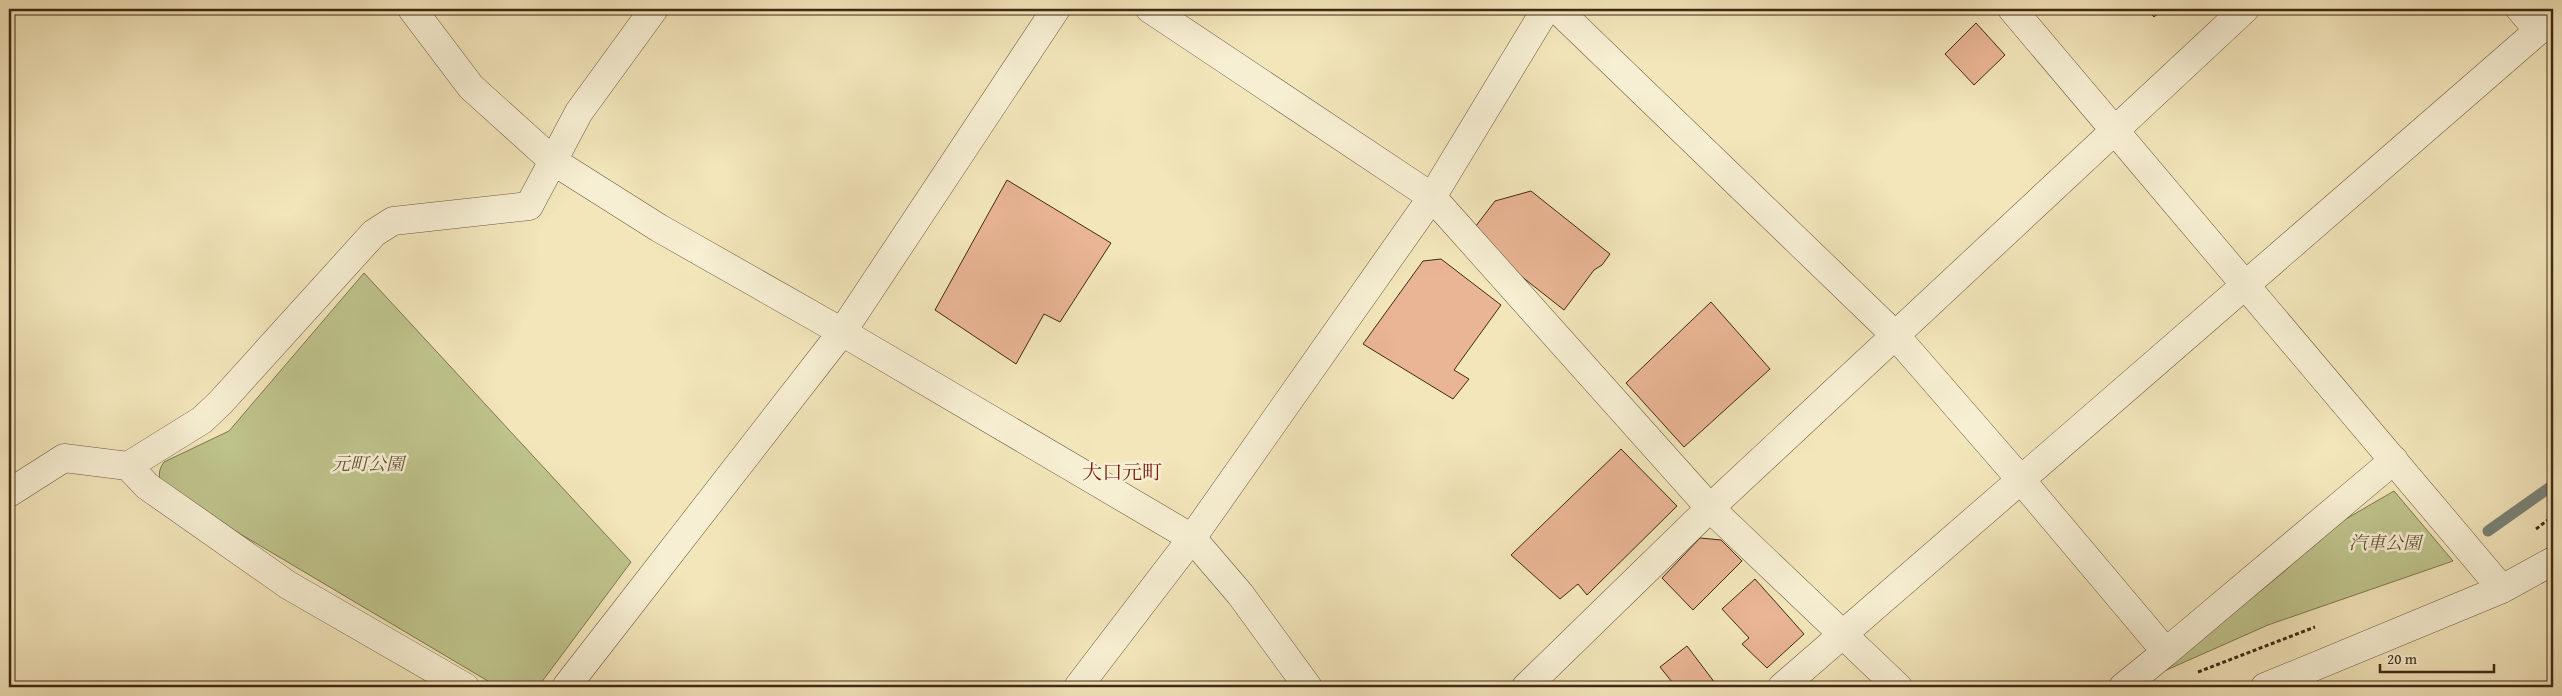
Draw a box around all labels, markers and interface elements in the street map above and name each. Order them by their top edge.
park label: 元町公園 [332,450,407,477]
district label: 大口元町 [1082,457,1162,486]
park label: 汽車公園 [2349,529,2424,556]
scale bar [2380,641,2493,673]
text: 20 m [2387,648,2418,669]

